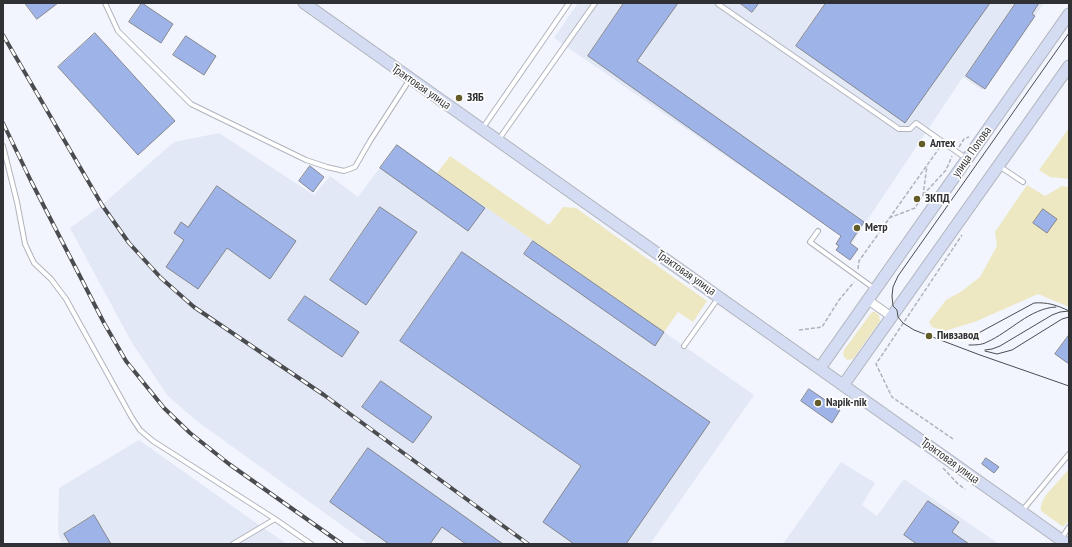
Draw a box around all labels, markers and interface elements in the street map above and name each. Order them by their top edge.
street label: Трактовая улица [389,61,453,113]
place label: ЗЯБ [467,91,484,105]
marker: ЗЯБ [454,93,464,103]
street label: улица Попова [949,124,995,180]
place label: Алтех [930,137,955,151]
marker: Алтех [917,139,927,149]
place label: ЗКПД [925,192,950,206]
marker: ЗКПД [912,194,922,204]
place label: Метр [865,221,888,235]
marker: Метр [852,223,862,233]
street label: Трактовая улица [654,247,718,299]
place label: Пивзавод [937,329,979,343]
marker: Пивзавод [924,331,934,341]
place label: Napik-nik [826,396,867,410]
marker: Napik-nik [813,398,823,408]
street label: Трактовая улица [918,435,982,487]

